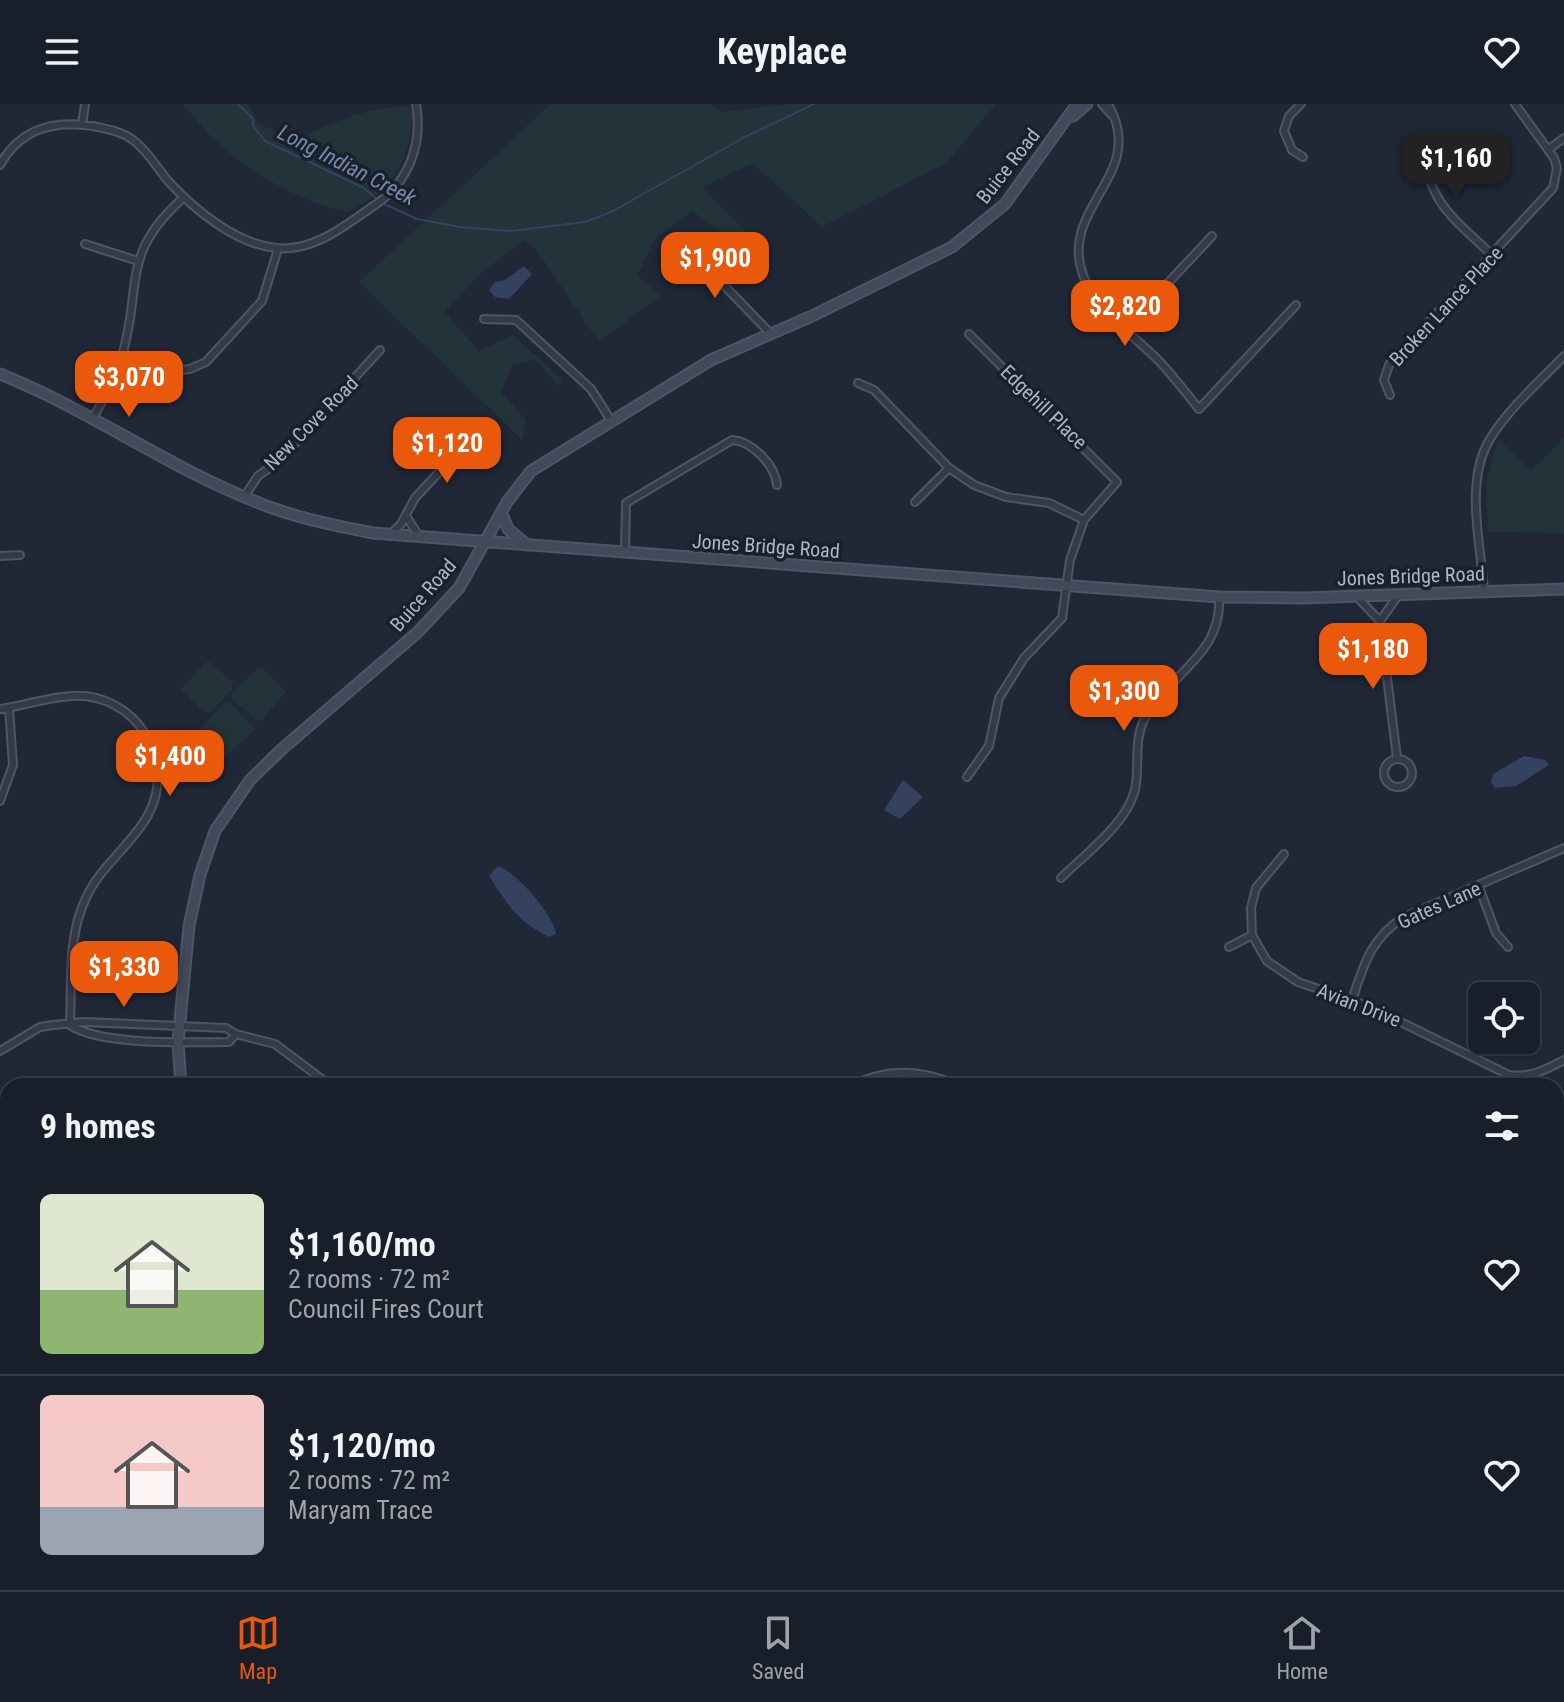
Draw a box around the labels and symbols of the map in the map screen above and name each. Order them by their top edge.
water label: Long Indian Creek [274,119,420,211]
street label: Buice Road [971,124,1045,208]
pin: $1,160 [1391,132,1521,200]
pin: $1,900 [650,232,780,300]
street label: Broken Lance Place [1384,241,1508,371]
pin: $2,820 [1060,280,1190,348]
pin: $3,070 [64,351,194,419]
street label: Edgehill Place [996,360,1092,454]
street label: New Cove Road [259,371,363,475]
pin: $1,120 [382,417,512,485]
street label: Jones Bridge Road [691,529,841,563]
street label: Buice Road [385,554,461,636]
street label: Jones Bridge Road [1337,561,1485,591]
pin: $1,180 [1308,623,1438,691]
pin: $1,300 [1059,665,1189,733]
pin: $1,400 [105,730,235,798]
street label: Gates Lane [1394,876,1484,934]
pin: $1,330 [59,941,189,1009]
street label: Avian Drive [1314,978,1404,1032]

